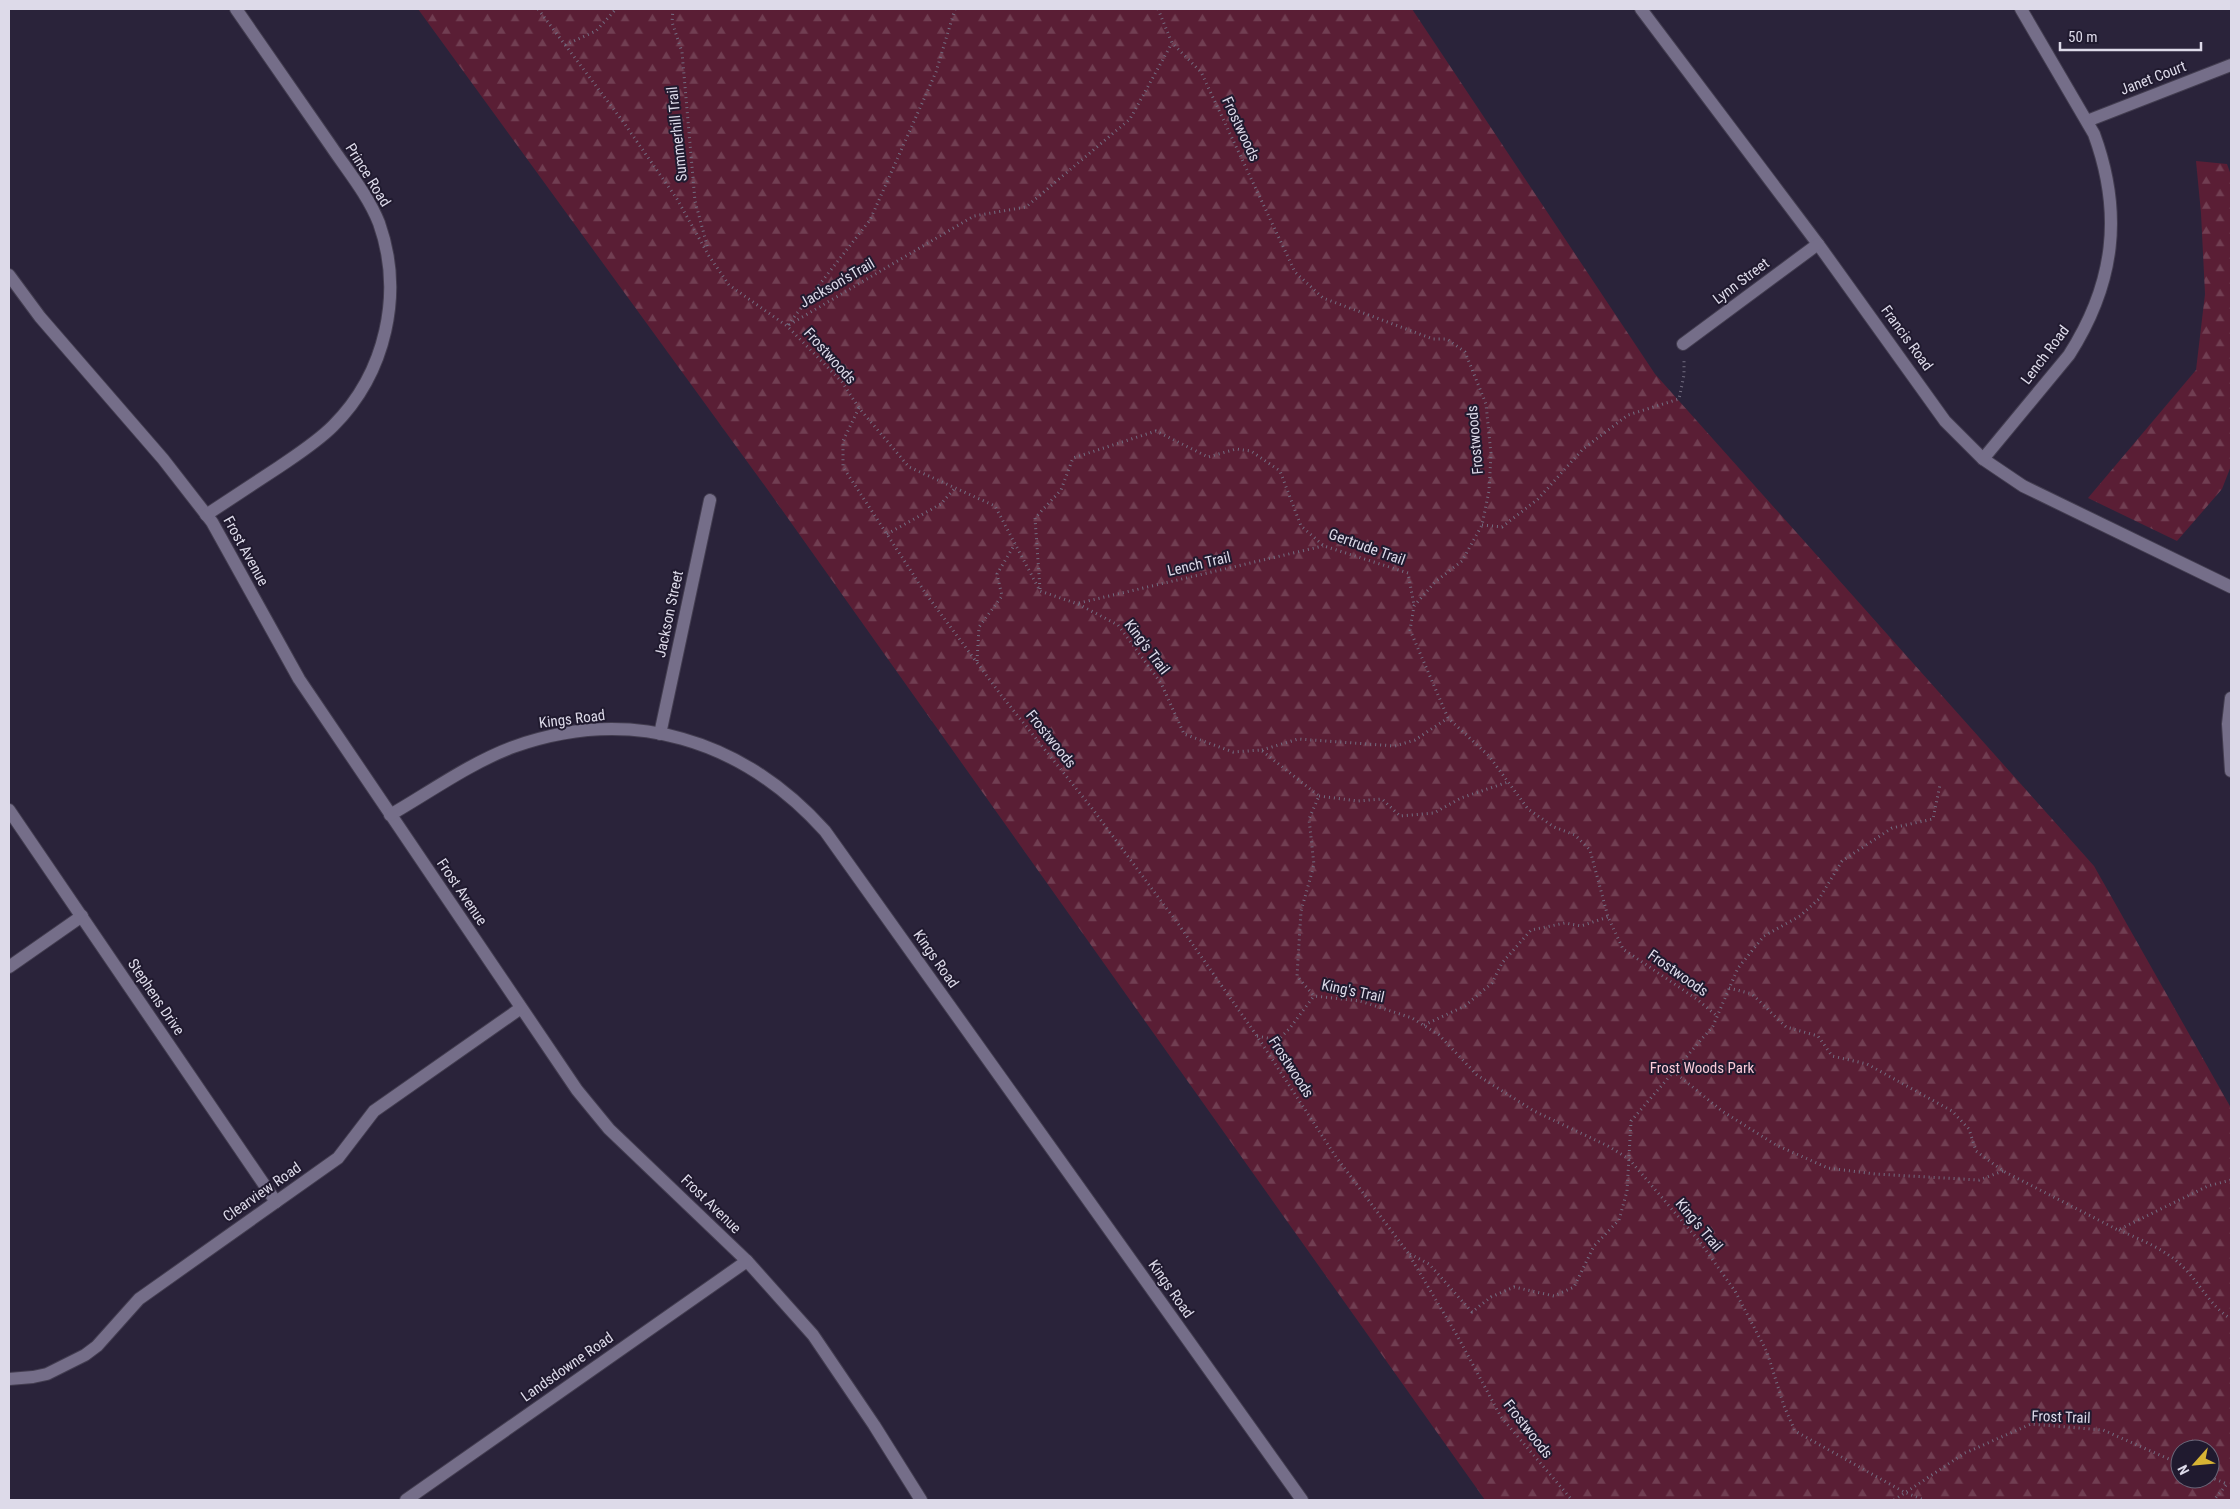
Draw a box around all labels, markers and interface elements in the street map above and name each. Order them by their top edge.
scale bar [2060,20,2201,52]
text: 50 m [2068,28,2098,46]
street label: Janet Court [2117,57,2189,99]
street label: Summerhill Trail [663,86,691,182]
street label: Frostwoods [1218,94,1264,164]
street label: Prince Road [342,140,394,210]
street label: Jackson'sTrail [796,254,878,312]
street label: Lynn Street [1709,254,1773,308]
street label: Francis Road [1877,302,1937,374]
street label: Lench Road [2017,322,2073,388]
street label: Frostwoods [800,324,860,388]
street label: Frostwoods [1463,405,1487,475]
street label: Frost Avenue [219,513,273,589]
street label: Gertrude Trail [1326,525,1408,569]
street label: Lench Trail [1166,548,1232,580]
street label: Jackson Street [651,569,687,659]
street label: King's Trail [1121,616,1173,678]
street label: Kings Road [538,706,606,732]
street label: Frostwoods [1022,706,1080,772]
street label: Frost Avenue [433,855,491,929]
street label: Kings Road [910,927,962,991]
street label: Frostwoods [1644,946,1712,1000]
street label: Stephens Drive [124,955,188,1039]
street label: King's Trail [1320,976,1386,1006]
street label: Frostwoods [1265,1033,1318,1101]
park label: Frost Woods Park [1650,1059,1754,1077]
street label: Clearview Road [220,1159,304,1225]
street label: Frost Avenue [677,1171,745,1237]
street label: King's Trail [1672,1195,1726,1255]
street label: Kings Road [1145,1257,1197,1321]
street label: Landsdowne Road [517,1329,617,1405]
street label: Frostwoods [1500,1396,1557,1462]
street label: Frost Trail [2031,1407,2091,1427]
north arrow [2170,1439,2220,1489]
text: N [2174,1462,2192,1477]

